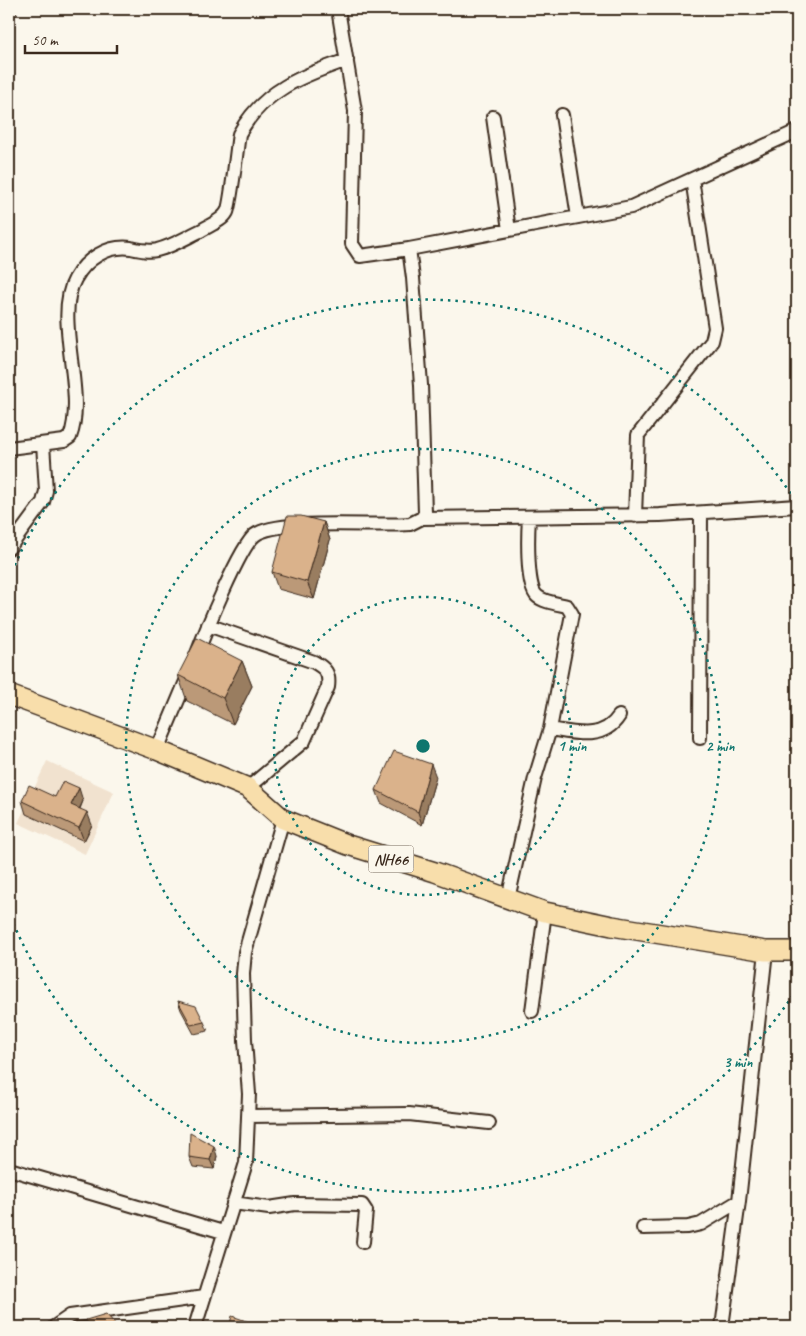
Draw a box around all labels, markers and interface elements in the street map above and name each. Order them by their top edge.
scale bar [25,22,118,54]
text: 50 m [32,31,59,50]
centre of rings [414,737,432,755]
text: 1 min [558,737,587,756]
text: 2 min [706,737,735,756]
road number: NH66 [368,846,414,872]
text: 3 min [724,1053,753,1072]

